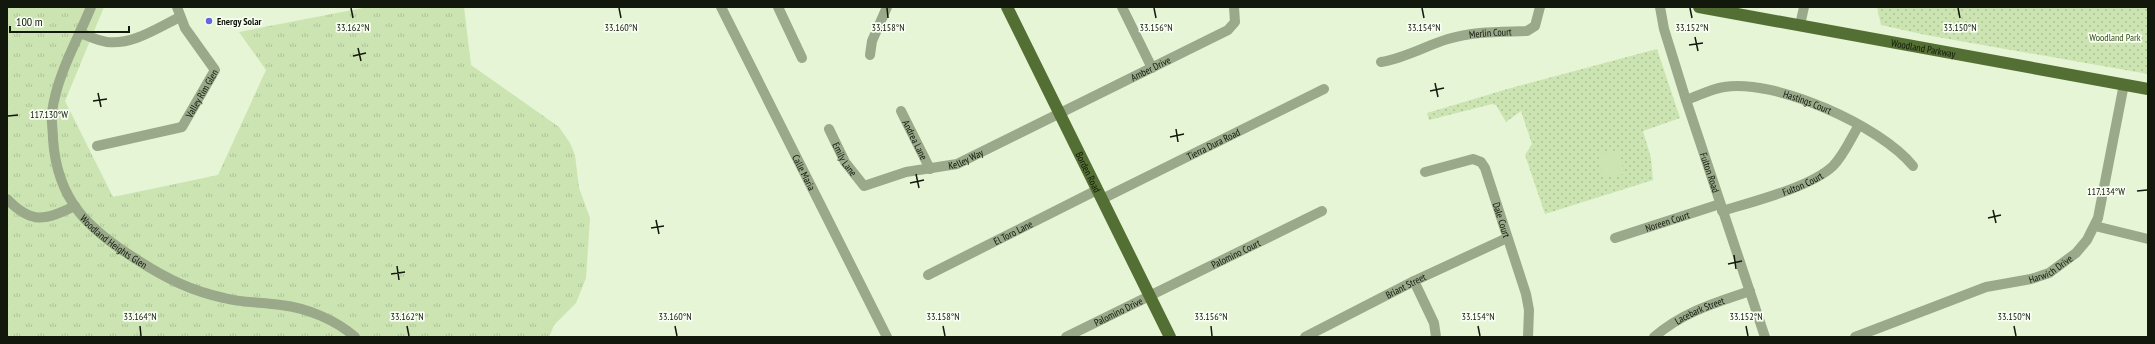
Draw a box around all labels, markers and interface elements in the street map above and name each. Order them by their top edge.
scale bar [10,8,129,34]
text: 100 m [16,14,43,29]
place label: Energy Solar [217,15,262,28]
marker: Energy Solar [204,16,214,26]
text: 33.162°N [336,21,370,34]
text: 33.160°N [604,21,638,34]
text: 33.158°N [871,21,905,34]
text: 33.156°N [1139,21,1173,34]
text: 33.154°N [1407,21,1441,34]
text: 33.152°N [1675,21,1709,34]
text: 33.150°N [1943,21,1977,34]
street label: Merlin Court [1468,25,1512,41]
park label: Woodland Park [2089,31,2141,44]
street label: Woodland Parkway [1890,36,1957,60]
street label: Amber Drive [1128,53,1173,84]
street label: Valley Rim Glen [182,67,221,121]
street label: Hastings Court [1782,87,1834,117]
text: 117.130°W [30,108,68,121]
street label: Andrea Lane [900,117,931,162]
street label: Tierra Dura Road [1184,125,1242,163]
street label: Emily Lane [830,140,860,179]
street label: Kelley Way [947,146,985,172]
street label: Borden Road [1073,149,1104,195]
street label: Fulton Road [1697,151,1723,194]
street label: Calle Maria [790,152,819,192]
street label: Fulton Court [1780,169,1825,198]
text: 117.134°W [2087,185,2125,198]
street label: Dale Court [1490,200,1514,239]
street label: Noreen Court [1643,208,1691,234]
street label: Woodland Heights Glen [78,212,150,271]
street label: El Toro Lane [991,217,1035,248]
street label: Palomino Court [1209,236,1263,271]
street label: Harwich Drive [2027,251,2075,286]
street label: Briant Street [1383,270,1428,301]
street label: Palomino Drive [1092,294,1145,329]
street label: Lacebark Street [1672,294,1726,327]
text: 33.164°N [123,310,157,323]
text: 33.162°N [390,310,424,323]
text: 33.160°N [658,310,692,323]
text: 33.158°N [926,310,960,323]
text: 33.156°N [1194,310,1228,323]
text: 33.154°N [1461,310,1495,323]
text: 33.152°N [1729,310,1763,323]
text: 33.150°N [1997,310,2031,323]

